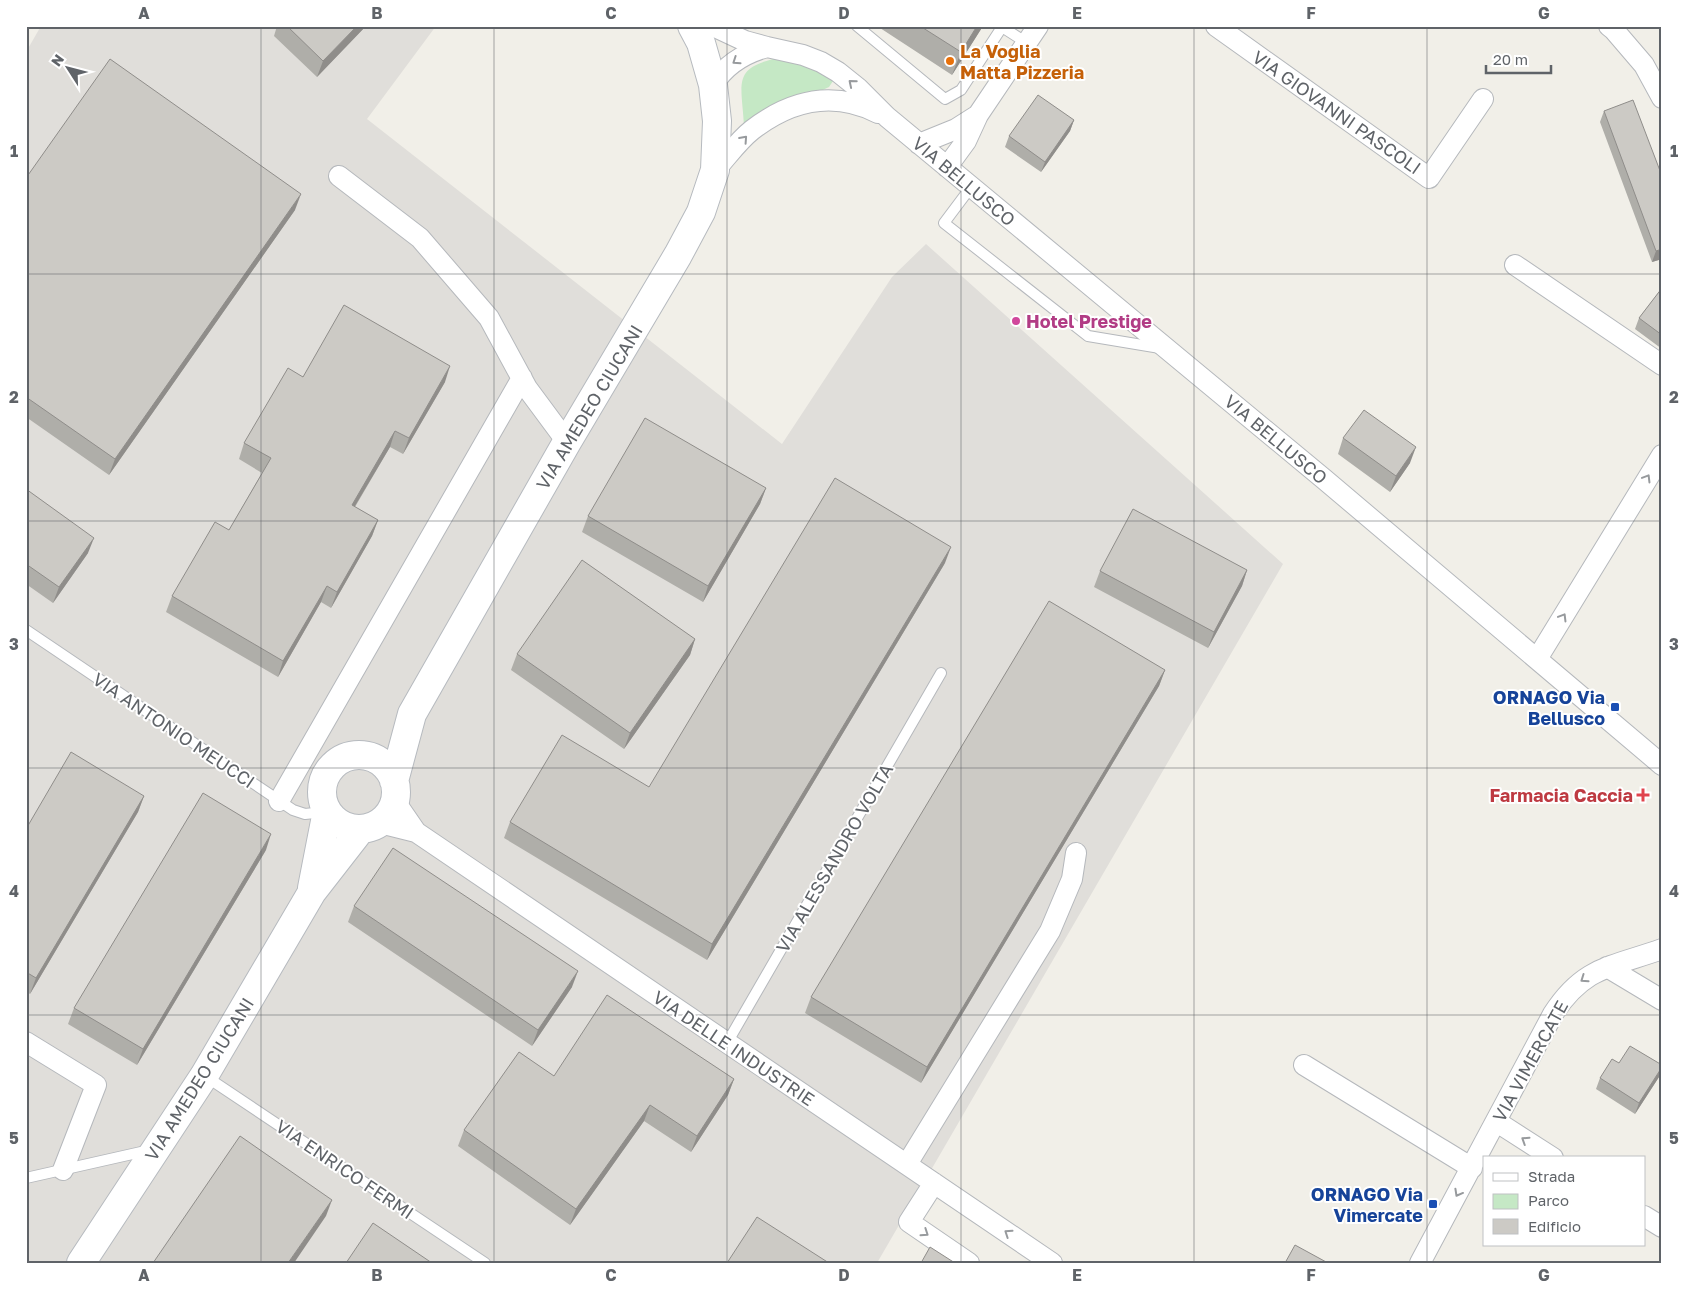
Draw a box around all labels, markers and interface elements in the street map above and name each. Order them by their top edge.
text: A [138,3,150,23]
text: B [371,3,383,23]
text: C [605,3,617,23]
text: D [838,3,850,23]
text: E [1072,3,1082,23]
text: F [1306,3,1316,23]
text: G [1538,3,1550,23]
place label: La Voglia Matta Pizzeria [960,40,1084,83]
north arrow [42,42,92,92]
scale bar [1486,42,1550,74]
street label: VIA GIOVANNI PASCOLI [1248,45,1426,179]
text: 20 m [1493,50,1528,68]
text: N [47,51,67,69]
one-way arrow [732,55,742,64]
marker: La Voglia Matta Pizzeria [944,55,956,67]
one-way arrow [849,81,858,89]
street label: VIA BELLUSCO [908,132,1020,230]
one-way arrow [738,136,747,145]
text: 1 [10,141,18,161]
text: 1 [1670,141,1678,161]
place label: Hotel Prestige [1026,310,1152,332]
marker: Hotel Prestige [1010,315,1022,327]
street label: VIA AMEDEO CIUCANI [531,321,647,493]
text: 2 [9,387,19,407]
text: 2 [1669,387,1679,407]
street label: VIA BELLUSCO [1220,390,1332,488]
one-way arrow [1641,475,1651,484]
one-way arrow [1556,613,1566,622]
text: 3 [9,634,19,654]
text: 3 [1669,634,1679,654]
street label: VIA ANTONIO MEUCCI [89,667,259,793]
place label: ORNAGO Via Bellusco [1493,686,1605,729]
marker: ORNAGO Via Bellusco [1609,701,1621,713]
street label: VIA ALESSANDRO VOLTA [771,760,897,956]
place label: Farmacia Caccia [1489,784,1633,806]
marker: Farmacia Caccia [1637,789,1649,801]
text: 4 [9,881,19,901]
text: 4 [1669,881,1679,901]
one-way arrow [1580,973,1590,982]
street label: VIA DELLE INDUSTRIE [649,986,819,1110]
street label: VIA AMEDEO CIUCANI [140,993,258,1165]
street label: VIA VIMERCATE [1488,996,1572,1126]
street label: VIA ENRICO FERMI [272,1115,418,1223]
text: 5 [9,1128,19,1148]
text: 5 [1669,1128,1679,1148]
one-way arrow [1521,1136,1530,1146]
legend [1483,1156,1646,1246]
text: Strada [1528,1167,1575,1185]
place label: ORNAGO Via Vimercate [1311,1183,1423,1226]
one-way arrow [1455,1188,1465,1197]
text: Parco [1528,1191,1569,1209]
marker: ORNAGO Via Vimercate [1427,1198,1439,1210]
text: Edificio [1528,1217,1581,1235]
one-way arrow [919,1227,929,1236]
one-way arrow [1004,1230,1013,1239]
text: A [138,1265,150,1285]
text: B [371,1265,383,1285]
text: C [605,1265,617,1285]
text: D [838,1265,850,1285]
text: E [1072,1265,1082,1285]
text: F [1306,1265,1316,1285]
text: G [1538,1265,1550,1285]

